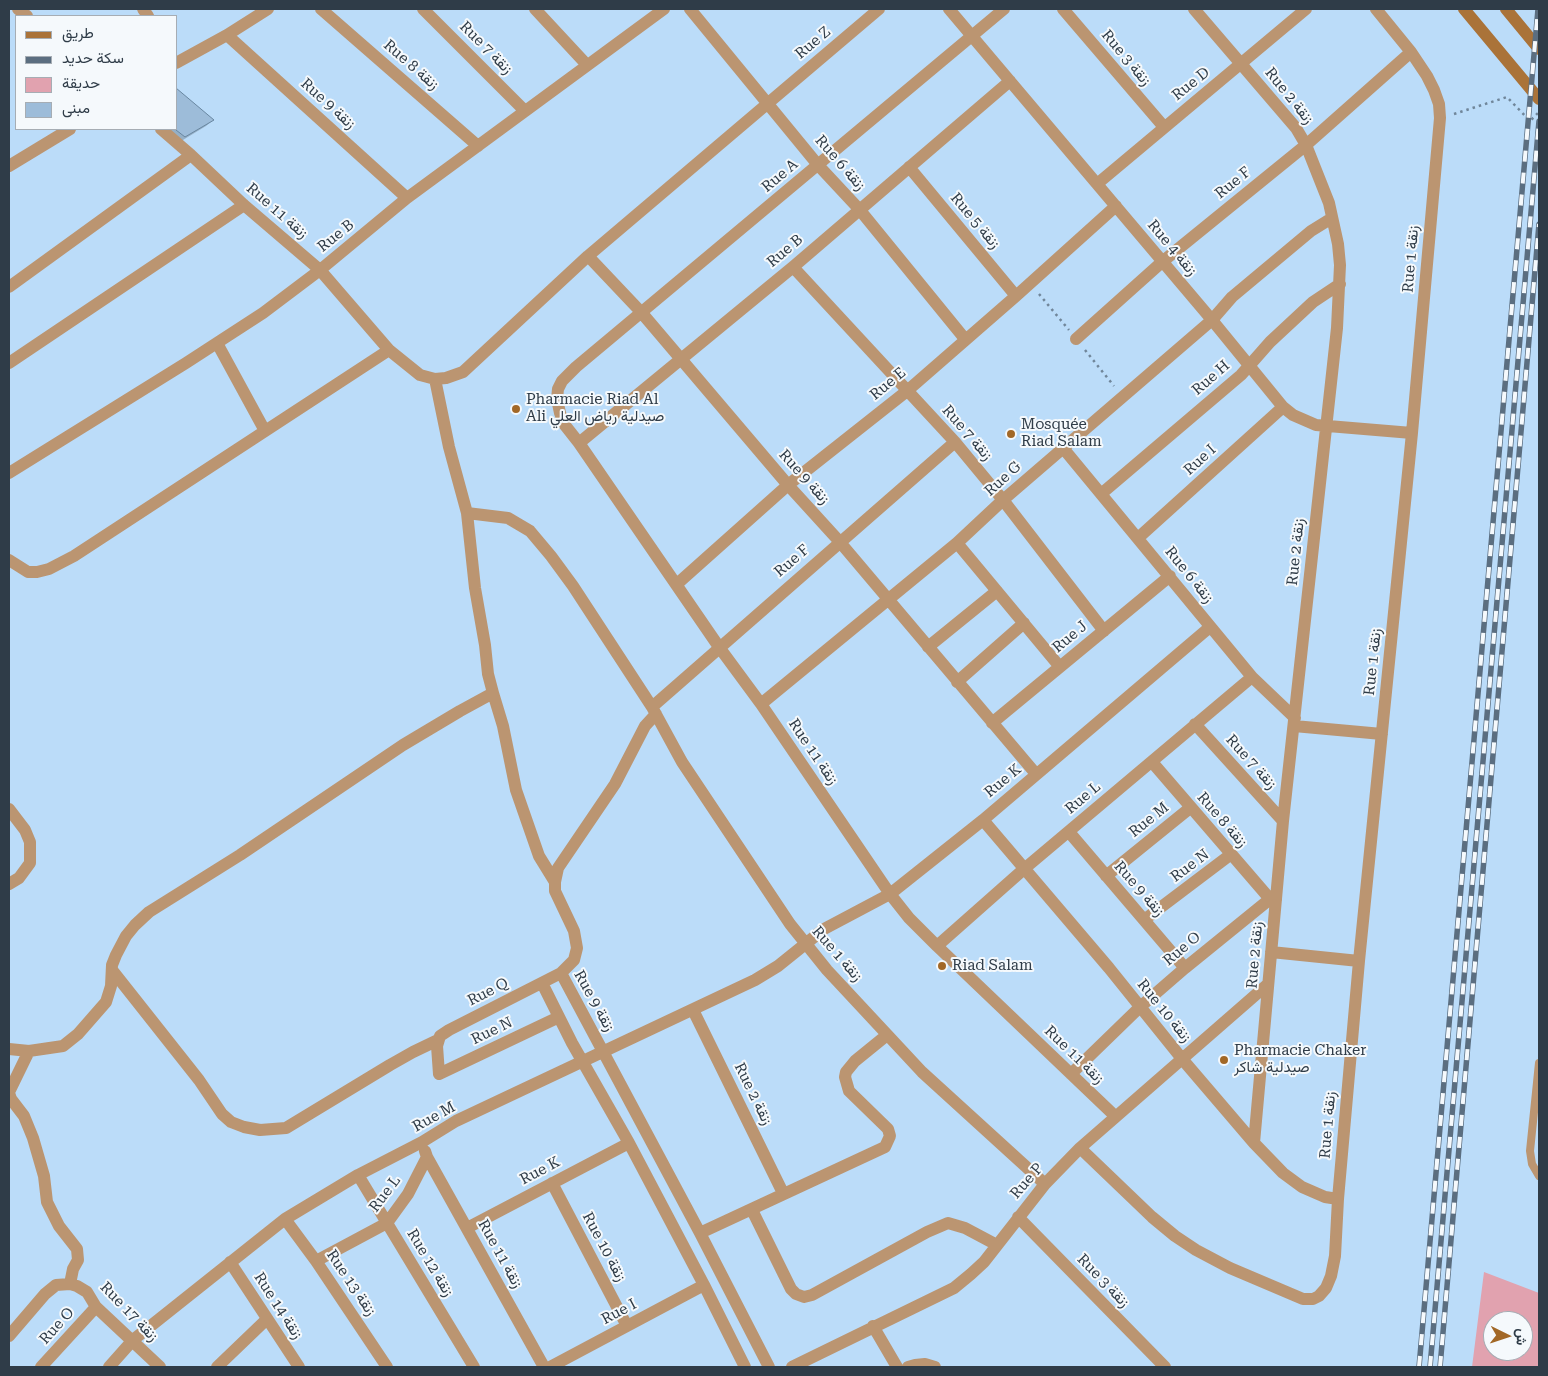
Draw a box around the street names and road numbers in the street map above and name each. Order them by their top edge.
street label: Rue 7 زنقة [456,18,516,78]
street label: Rue Z [792,23,834,63]
street label: Rue 3 زنقة [1097,26,1155,90]
street label: Rue 8 زنقة [380,36,442,94]
street label: Rue D [1169,63,1213,105]
street label: Rue 2 زنقة [1261,64,1317,128]
street label: Rue 9 زنقة [297,75,359,133]
street label: Rue 6 زنقة [811,132,869,194]
street label: Rue A [758,156,802,196]
street label: Rue F [1212,163,1254,203]
street label: Rue 11 زنقة [243,179,311,243]
street label: Rue 5 زنقة [946,189,1004,253]
street label: Rue B [314,216,358,256]
street label: Rue 4 زنقة [1143,216,1201,280]
street label: Rue 1 زنقة [1399,225,1423,293]
street label: Rue B [763,231,807,271]
street label: Rue H [1188,357,1234,399]
street label: Rue E [866,364,910,404]
street label: Rue 7 زنقة [938,402,996,464]
street label: Rue I [1180,441,1220,479]
street label: Rue 9 زنقة [775,446,833,508]
street label: Rue G [981,458,1025,500]
street label: Rue 2 زنقة [1284,518,1308,586]
street label: Rue F [771,541,813,581]
street label: Rue 6 زنقة [1161,543,1217,607]
street label: Rue J [1049,617,1091,657]
street label: Rue 1 زنقة [1361,628,1385,696]
street label: Rue 11 زنقة [784,716,842,788]
street label: Rue 7 زنقة [1222,731,1280,793]
street label: Rue K [981,760,1025,802]
street label: Rue L [1062,778,1104,818]
street label: Rue 8 زنقة [1193,789,1251,851]
street label: Rue M [1126,799,1172,841]
street label: Rue N [1167,846,1213,886]
street label: Rue 9 زنقة [1110,858,1168,920]
street label: Rue 2 زنقة [1243,921,1267,989]
street label: Rue 1 زنقة [808,923,866,985]
street label: Rue O [1160,928,1204,970]
street label: Rue 9 زنقة [570,967,618,1035]
street label: Rue Q [465,974,511,1010]
street label: Rue 10 زنقة [1133,976,1195,1046]
street label: Rue N [468,1013,516,1049]
street label: Rue 11 زنقة [1041,1022,1107,1088]
street label: Rue 2 زنقة [730,1060,776,1128]
street label: Rue 1 زنقة [1316,1091,1340,1159]
street label: Rue M [410,1098,458,1136]
street label: Rue K [517,1153,563,1189]
street label: Rue P [1007,1160,1047,1202]
street label: Rue L [366,1172,404,1216]
street label: Rue 10 زنقة [578,1209,630,1285]
street label: Rue 11 زنقة [474,1217,526,1291]
street label: Rue 12 زنقة [403,1226,457,1300]
street label: Rue 13 زنقة [322,1247,380,1319]
street label: Rue 3 زنقة [1073,1251,1133,1311]
street label: Rue 14 زنقة [250,1269,306,1343]
street label: Rue 17 زنقة [96,1279,162,1345]
street label: Rue I [598,1295,640,1329]
street label: Rue O [36,1304,78,1348]

